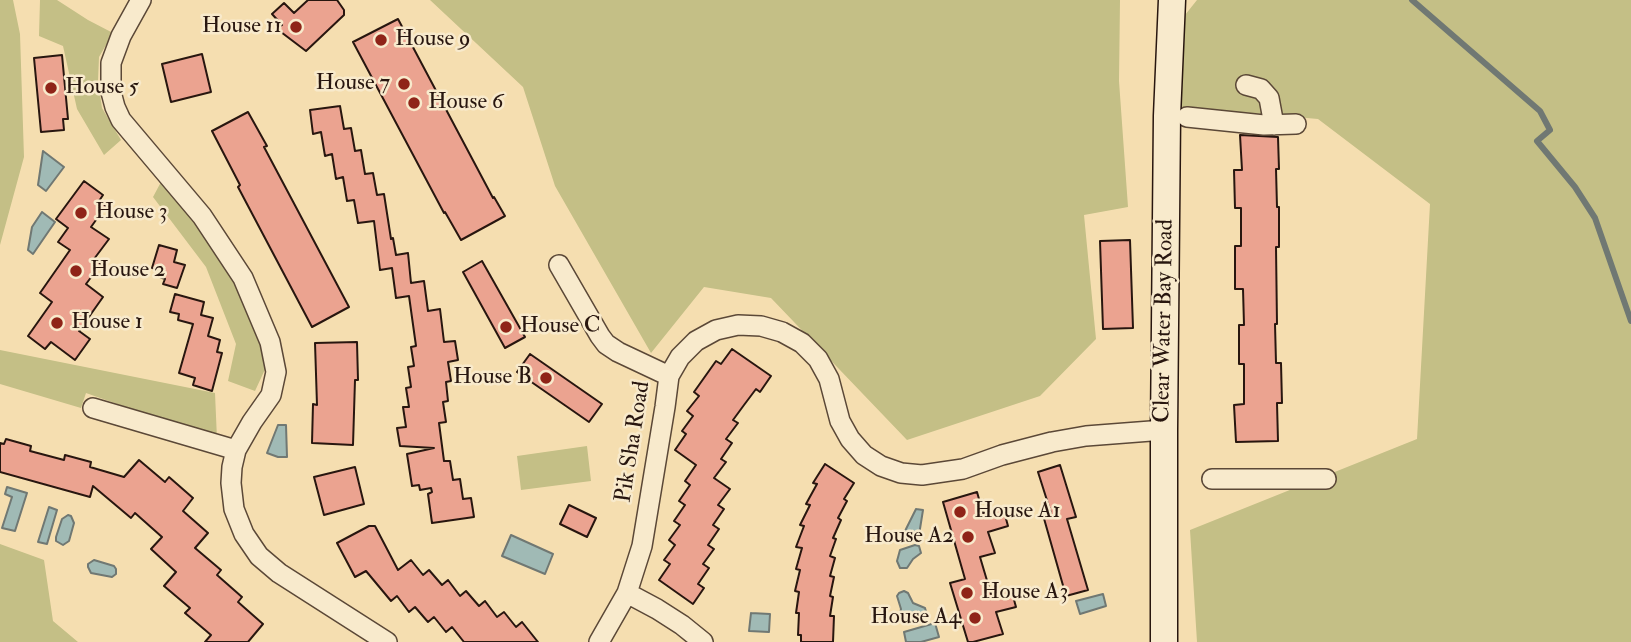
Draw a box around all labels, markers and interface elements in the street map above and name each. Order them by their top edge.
place label: House 11 [202,13,282,41]
marker: House 11 [288,19,304,35]
place label: House 9 [395,26,471,54]
marker: House 9 [373,32,389,48]
place label: House 7 [316,70,390,98]
place label: House 5 [65,74,139,102]
marker: House 7 [396,76,412,92]
marker: House 5 [43,80,59,96]
place label: House 6 [428,89,503,117]
marker: House 6 [406,95,422,111]
place label: House 3 [95,199,168,227]
marker: House 3 [73,205,89,221]
street label: Clear Water Bay Road [1149,219,1181,423]
place label: House 2 [90,257,166,285]
marker: House 2 [68,263,84,279]
place label: House 1 [71,309,143,337]
place label: House C [520,313,601,341]
marker: House 1 [49,315,65,331]
marker: House C [498,319,514,335]
place label: House B [453,364,532,392]
marker: House B [538,370,554,386]
street label: Pik Sha Road [611,379,657,505]
place label: House A1 [974,498,1061,526]
marker: House A1 [952,504,968,520]
place label: House A2 [864,523,954,551]
marker: House A2 [960,529,976,545]
place label: House A3 [981,579,1068,607]
marker: House A3 [959,585,975,601]
place label: House A4 [870,604,961,632]
marker: House A4 [967,610,983,626]

